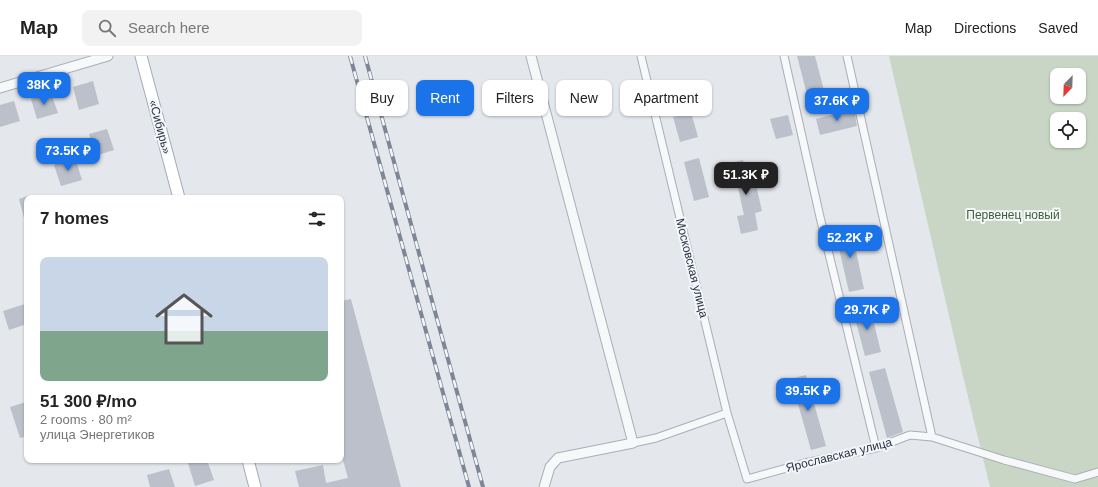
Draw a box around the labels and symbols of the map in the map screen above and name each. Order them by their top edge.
north arrow [1050,68,1086,104]
pin: 38K ₽ [16,72,72,106]
pin: 37.6K ₽ [800,88,874,122]
street label: «Сибирь» [146,99,174,156]
pin: 73.5K ₽ [31,138,105,172]
pin: 51.3K ₽ [709,162,783,196]
park label: Первенец новый [966,208,1060,222]
street label: Московская улица [673,217,711,320]
pin: 52.2K ₽ [813,225,887,259]
pin: 29.7K ₽ [830,297,904,331]
pin: 39.5K ₽ [771,378,845,412]
street label: Ярославская улица [784,435,894,475]

